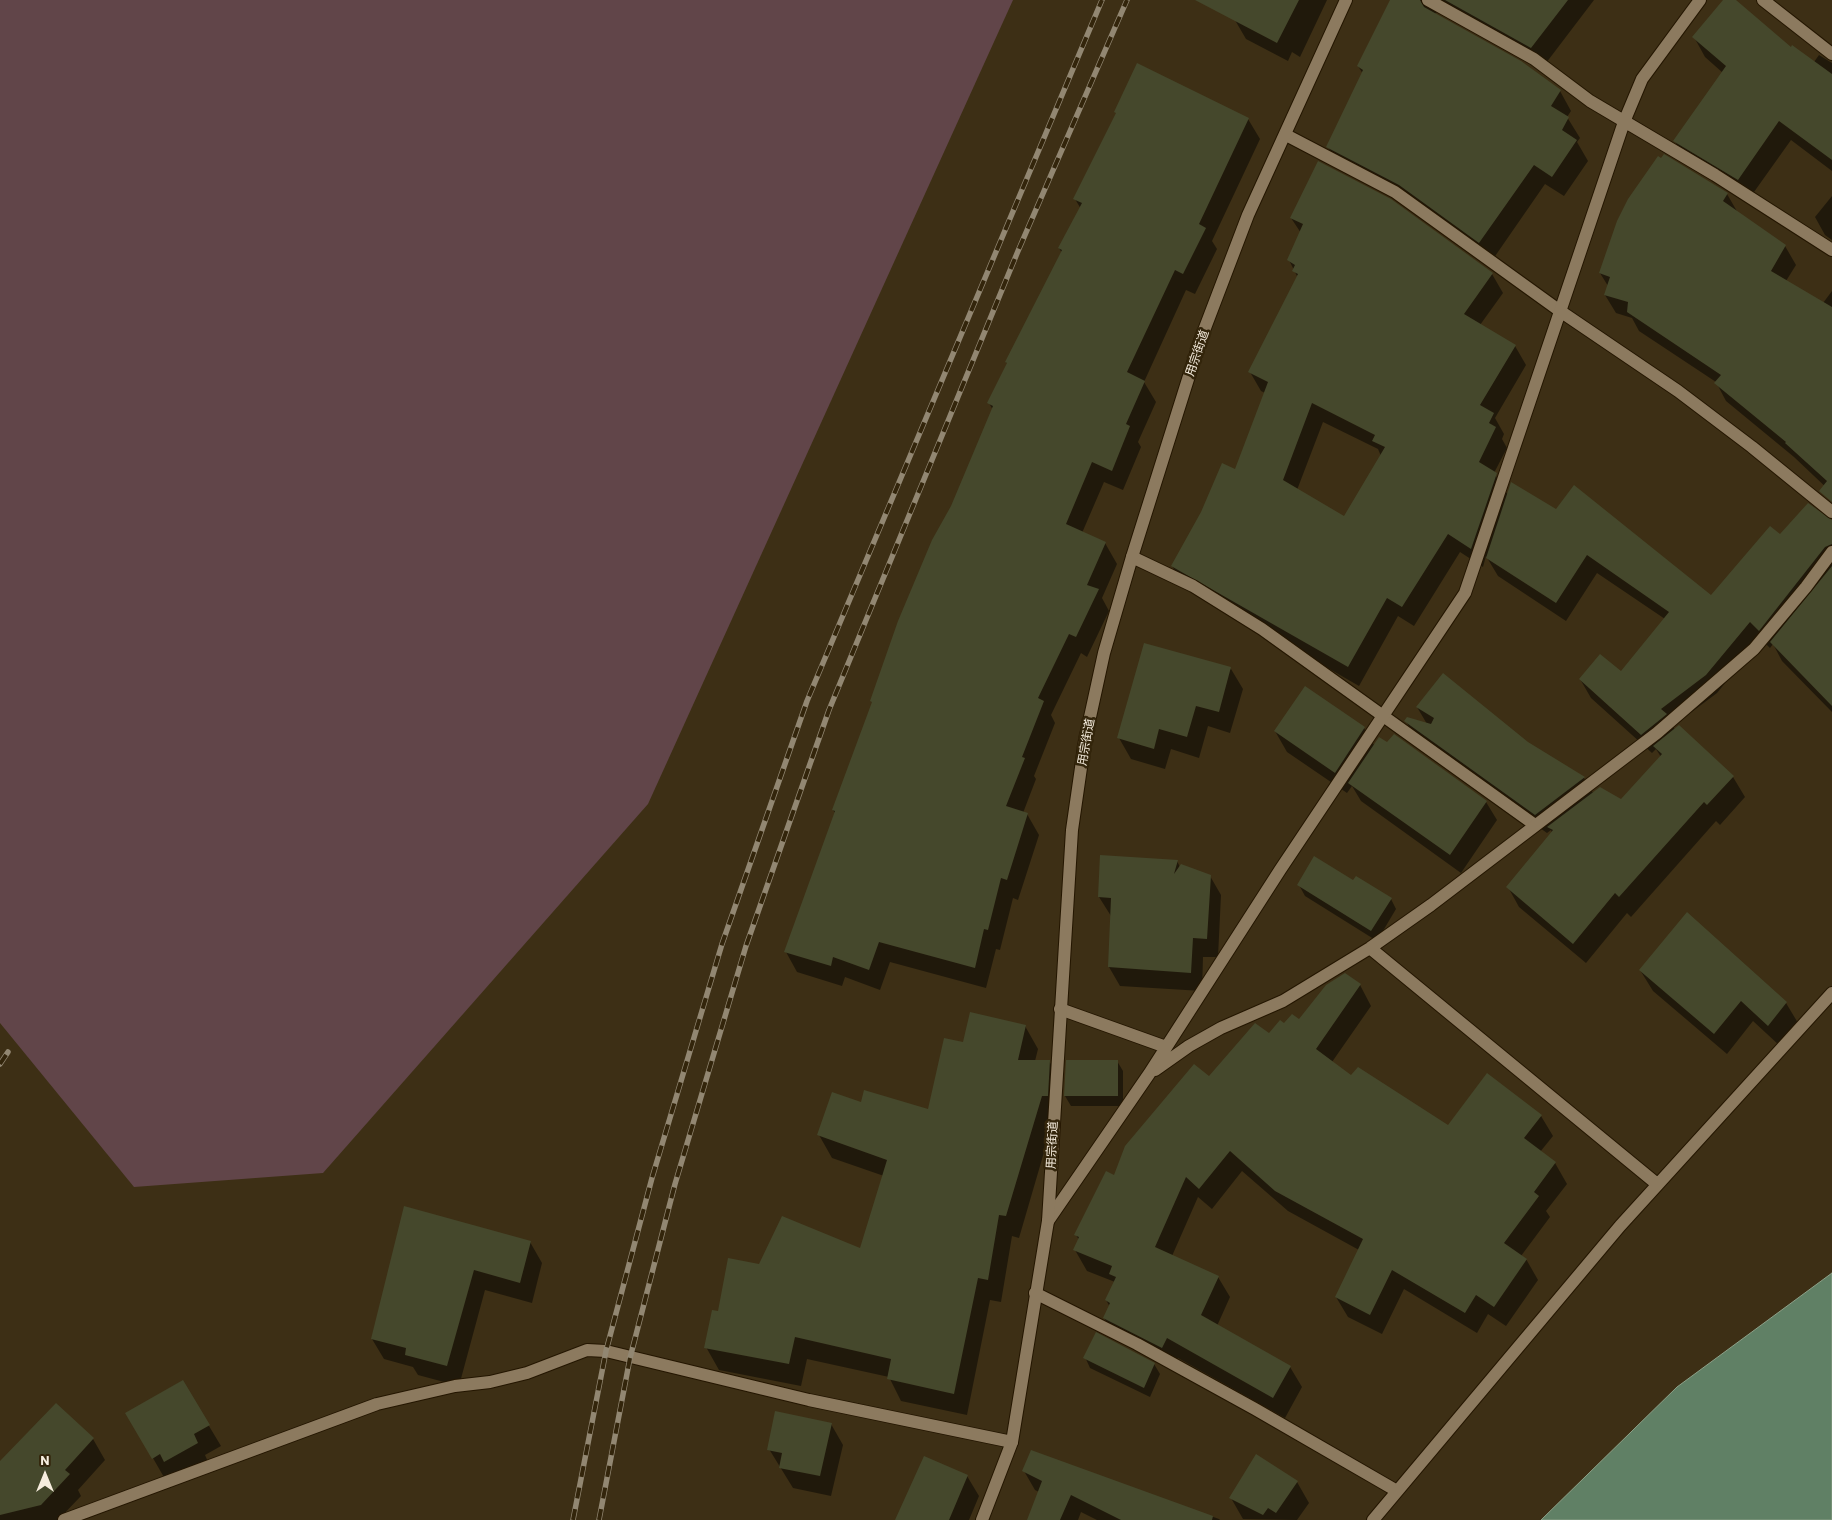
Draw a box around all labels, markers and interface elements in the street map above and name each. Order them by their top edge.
street label: 用宗街道 [1182,328,1212,378]
street label: 用宗街道 [1075,717,1097,767]
street label: 用宗街道 [1044,1121,1060,1169]
north arrow [20,1450,70,1500]
text: N [40,1451,50,1468]

